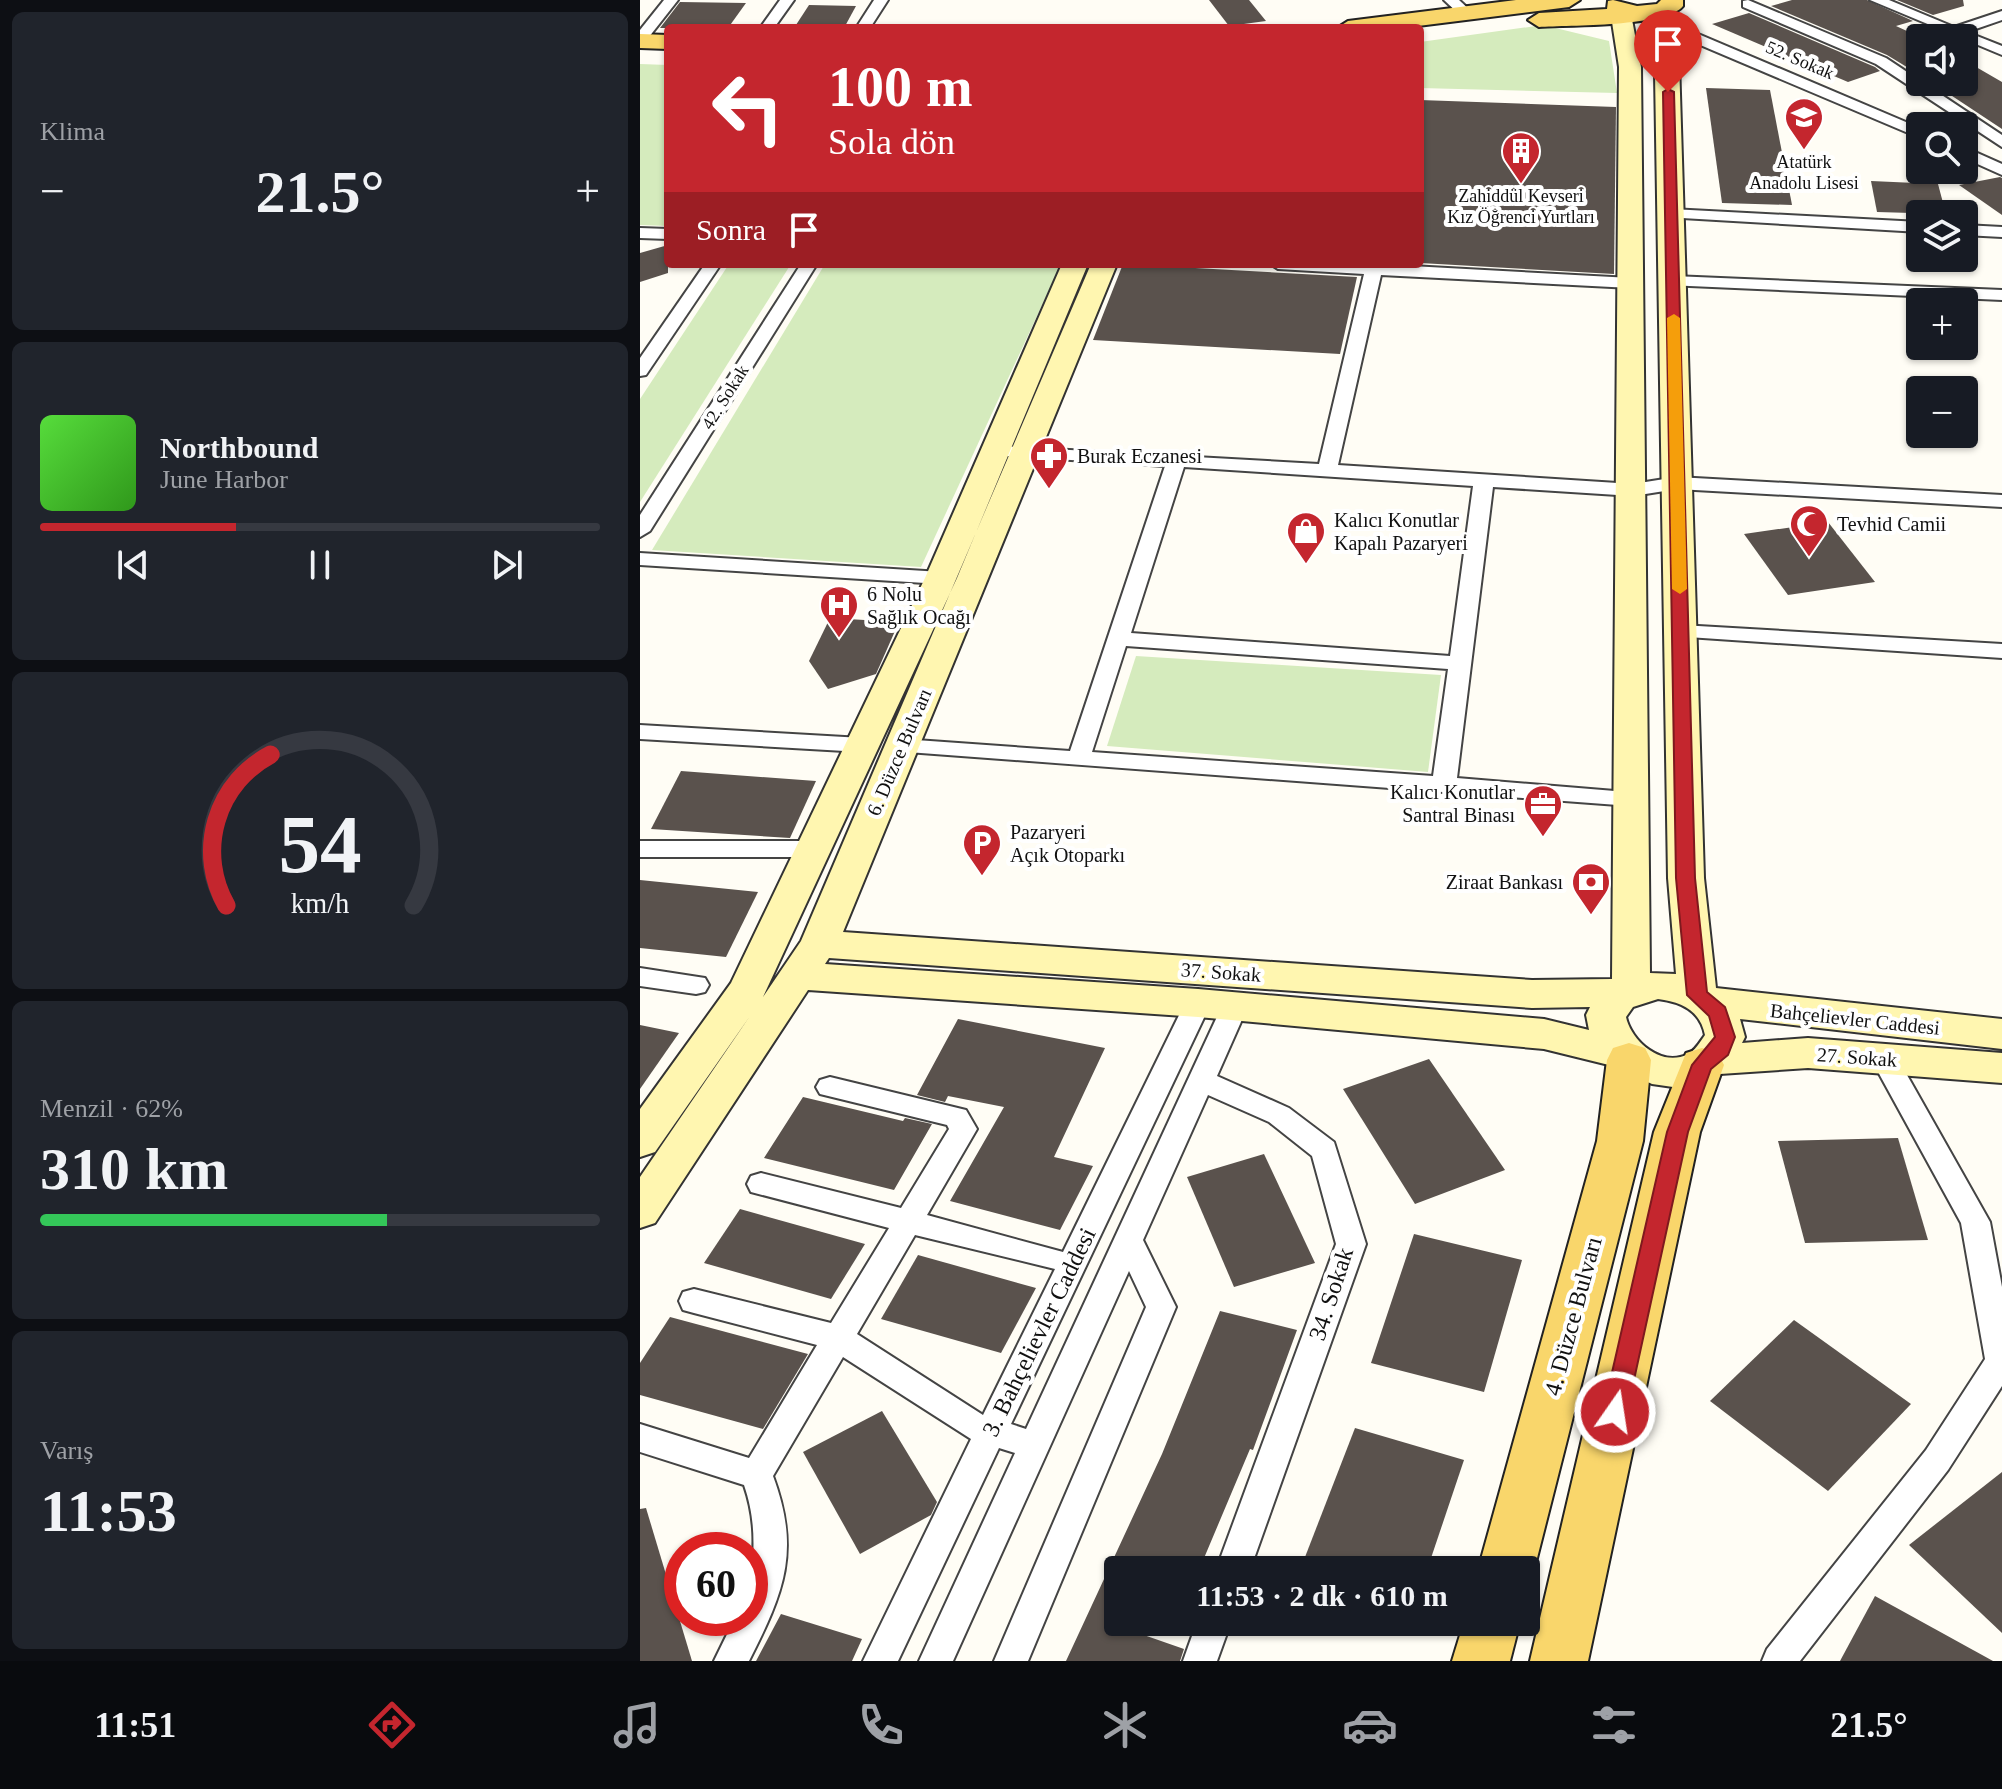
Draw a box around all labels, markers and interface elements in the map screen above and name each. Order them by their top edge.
pin [1634,10,1702,92]
icon: arrive [1646,22,1690,66]
map controls [1906,24,1978,448]
button: sound [1906,24,1978,96]
street label: 52. Sokak [1763,37,1837,83]
icon: left [696,56,800,160]
text: 100 m [828,56,973,118]
school or university icon: Atatürk Anadolu Lisesi [1783,96,1825,151]
button: search [1906,112,1978,184]
text: Klima [40,117,105,146]
text: Sola dön [828,122,955,162]
building icon: Zahiddül Kevseri Kız Öğrenci Yurtları [1500,130,1542,185]
place label: Atatürk Anadolu Lisesi [1749,152,1859,193]
text: 21.5° [256,159,385,225]
text: − [40,167,65,216]
text: + [575,167,600,216]
place label: Zahiddül Kevseri Kız Öğrenci Yurtları [1447,186,1595,227]
button: layers [1906,200,1978,272]
icon: arrive [782,208,826,252]
text: Sonra [696,213,766,246]
button: + [1906,288,1978,360]
street label: 42. Sokak [697,361,753,433]
button: − [1906,376,1978,448]
text: Northbound [160,431,318,464]
pharmacy icon: Burak Eczanesi [1028,435,1070,490]
place label: Burak Eczanesi [1077,445,1202,467]
text: June Harbor [160,465,288,494]
mosque icon: Tevhid Camii [1788,503,1830,558]
place label: Kalıcı Konutlar Kapalı Pazaryeri [1334,509,1468,555]
shop icon: Kalıcı Konutlar Kapalı Pazaryeri [1285,510,1327,565]
place label: Tevhid Camii [1837,513,1947,535]
icon: previous [111,543,155,587]
icon: pause [298,543,342,587]
icon: next [485,543,529,587]
place label: 6 Nolu Sağlık Ocağı [867,583,971,629]
hospital icon: 6 Nolu Sağlık Ocağı [818,584,860,639]
street label: 6. Düzce Bulvarı [862,685,936,819]
place label: Kalıcı Konutlar Santral Binası [1390,781,1515,826]
office icon: Kalıcı Konutlar Santral Binası [1522,783,1564,838]
text: 54 [278,798,362,890]
place label: Pazaryeri Açık Otoparkı [1010,821,1125,867]
parking icon: Pazaryeri Açık Otoparkı [961,822,1003,877]
bank icon: Ziraat Bankası [1570,861,1612,916]
place label: Ziraat Bankası [1446,871,1563,893]
text: km/h [291,889,349,920]
street label: 37. Sokak [1180,958,1262,986]
street label: Bahçelievler Caddesi [1769,999,1941,1040]
street label: 27. Sokak [1816,1043,1898,1071]
text: Menzil · 62% [40,1094,183,1123]
text: 310 km [40,1136,228,1202]
street label: 3. Bahçelievler Caddesi [977,1223,1101,1440]
street label: 4. Düzce Bulvarı [1539,1233,1607,1398]
street label: 34. Sokak [1304,1244,1358,1344]
position arrow [1573,1370,1657,1454]
text: Varış [40,1436,93,1465]
text: 11:53 [40,1478,177,1544]
speed limit sign: 60 [664,1532,768,1636]
text: 11:53 · 2 dk · 610 m [1196,1579,1448,1612]
icon: directions [364,1697,420,1753]
icon: music [609,1697,665,1753]
icon: phone [853,1697,909,1753]
icon: climate [1097,1697,1153,1753]
icon: car [1342,1697,1398,1753]
icon: filters [1586,1697,1642,1753]
text: 11:51 [94,1705,176,1745]
text: 21.5° [1830,1705,1908,1745]

